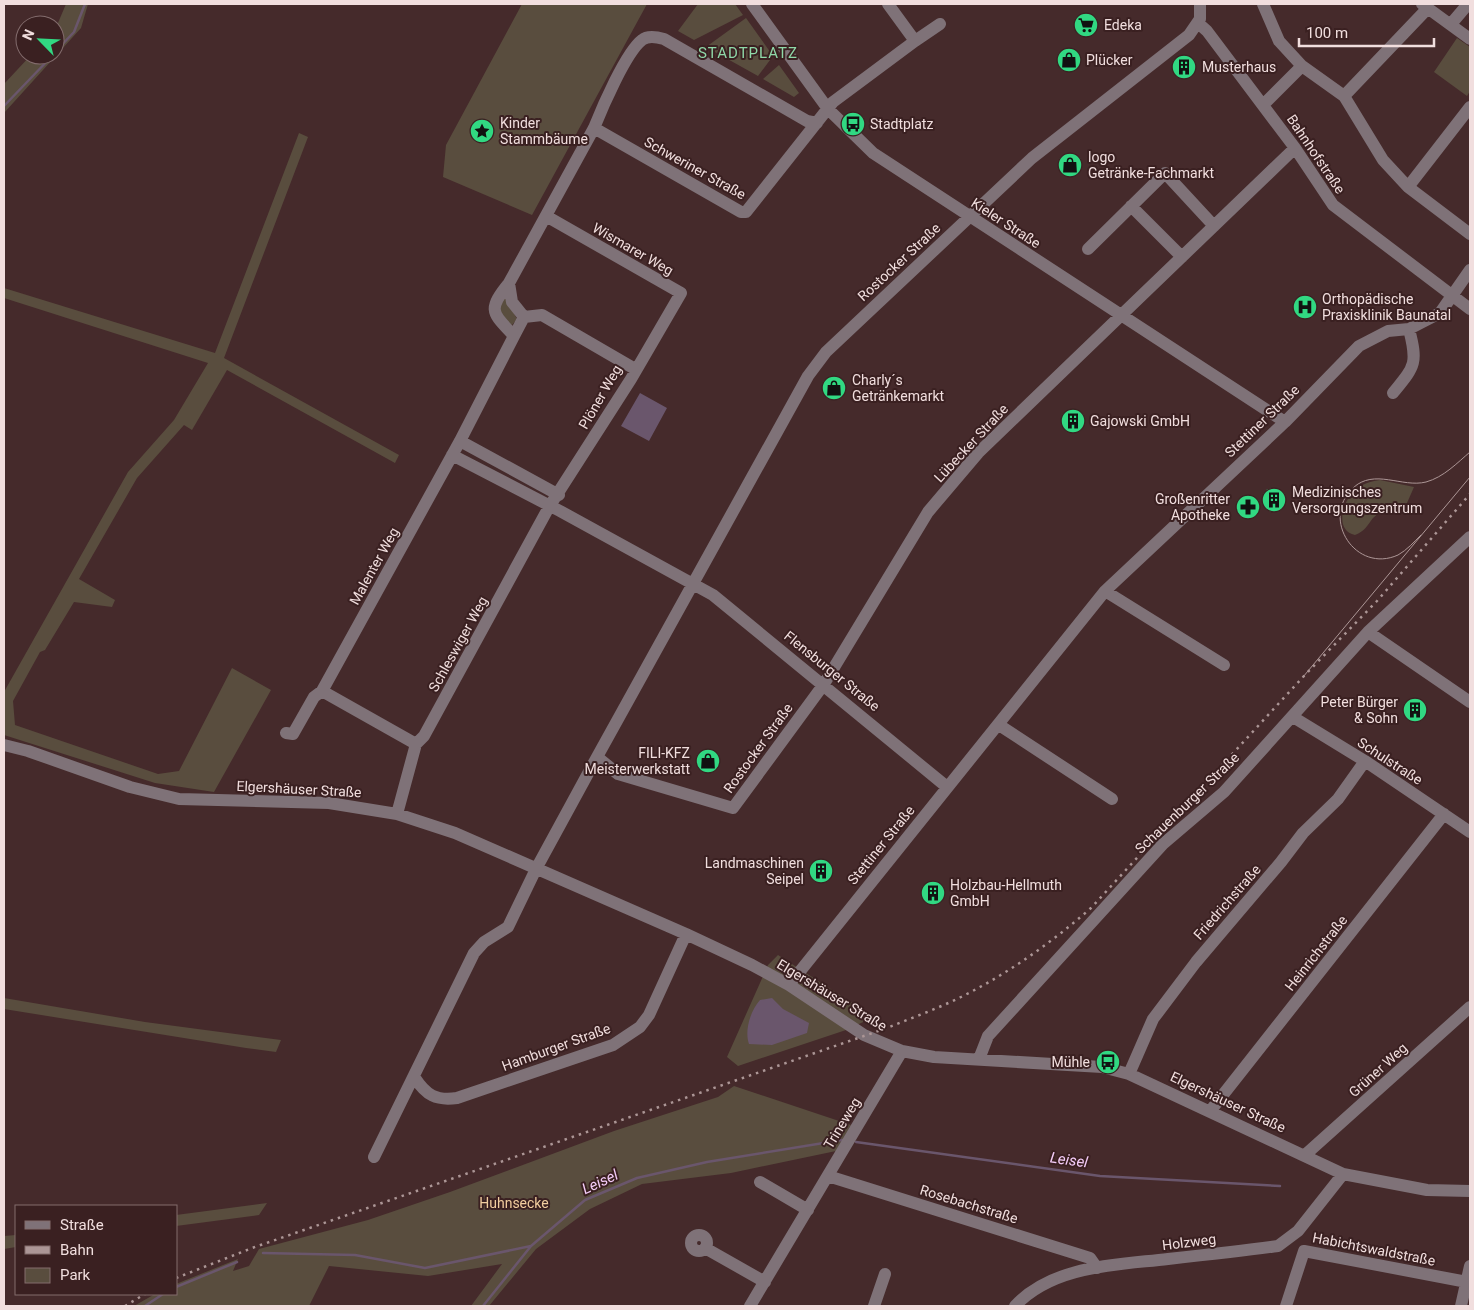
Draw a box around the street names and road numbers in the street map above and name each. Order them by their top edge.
street label: Bahnhofstraße [1284,111,1348,197]
street label: Schweriner Straße [641,133,749,203]
street label: Kieler Straße [968,195,1044,251]
street label: Wismarer Weg [590,219,676,279]
street label: Rostocker Straße [854,220,944,304]
street label: Plöner Weg [575,362,625,432]
street label: Stettiner Straße [1222,382,1302,460]
street label: Lübecker Straße [931,401,1011,485]
street label: Malenter Weg [346,524,402,608]
street label: Schleswiger Weg [425,594,491,694]
street label: Flensburger Straße [781,628,883,714]
street label: Rostocker Straße [720,700,796,796]
street label: Schulstraße [1355,734,1425,788]
street label: Schauenburger Straße [1132,749,1242,857]
street label: Elgershäuser Straße [236,778,362,800]
street label: Stettiner Straße [844,802,918,888]
street label: Friedrichstraße [1190,861,1264,943]
street label: Heinrichstraße [1282,912,1350,994]
street label: Elgershäuser Straße [774,956,890,1034]
street label: Hamburger Straße [500,1020,612,1074]
street label: Grüner Weg [1346,1040,1410,1100]
street label: Elgershäuser Straße [1168,1068,1288,1136]
street label: Trineweg [820,1094,864,1152]
street label: Rosebachstraße [918,1182,1020,1226]
street label: Habichtswaldstraße [1311,1229,1437,1269]
street label: Holzweg [1161,1231,1217,1253]

